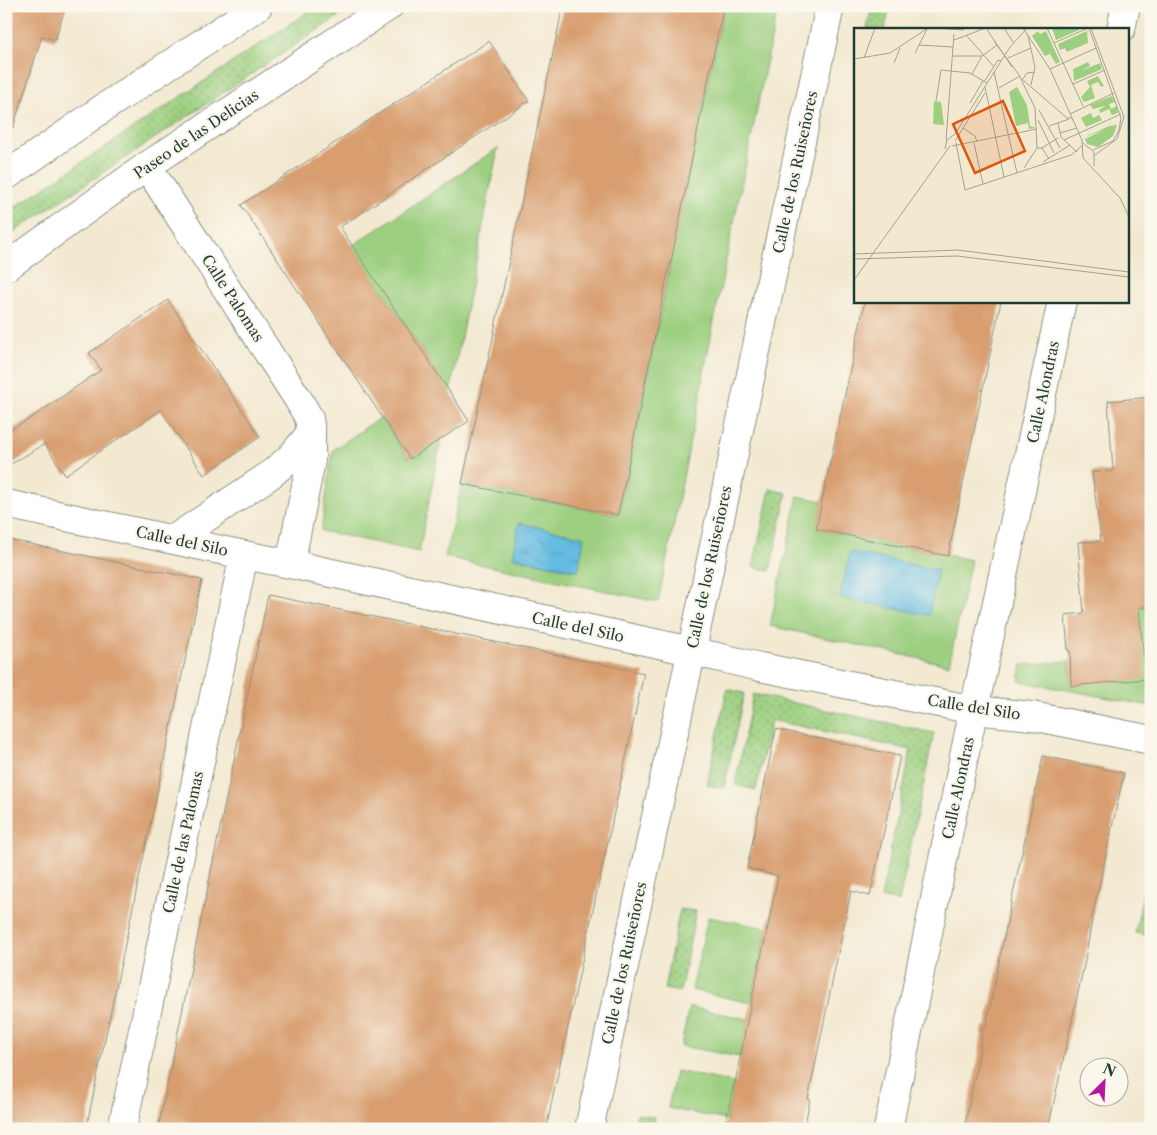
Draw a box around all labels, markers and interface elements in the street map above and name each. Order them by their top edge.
inset map [854,28,1130,302]
street label: Paseo de las Delicias [130,85,262,183]
street label: Calle de los Ruiseñores [768,89,822,255]
street label: Calle Palomas [198,251,268,345]
street label: Calle Alondras [1023,339,1063,445]
street label: Calle de los Ruiseñores [682,484,736,650]
street label: Calle del Silo [134,522,230,560]
street label: Calle del Silo [530,608,626,646]
street label: Calle del Silo [926,690,1022,724]
street label: Calle Alondras [938,735,978,841]
street label: Calle de las Palomas [159,769,207,915]
street label: Calle de los Ruiseñores [597,880,651,1046]
north arrow [1080,1058,1130,1108]
text: N [1100,1059,1119,1081]

